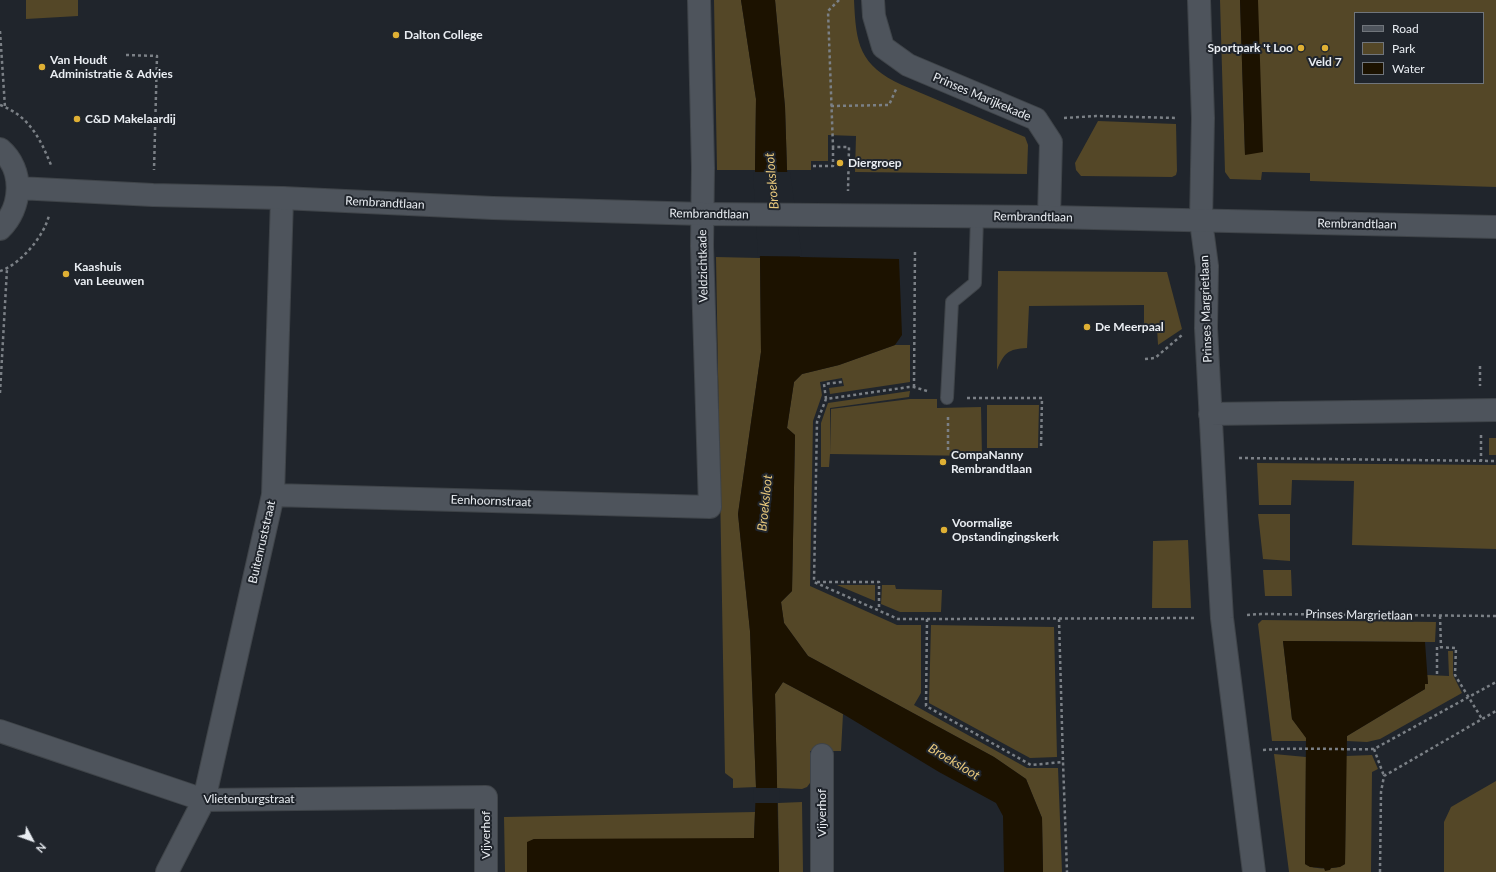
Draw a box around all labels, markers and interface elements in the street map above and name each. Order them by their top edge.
legend [1354,12,1484,84]
text: Road [1392,21,1419,36]
place label: Dalton College [404,28,483,42]
marker: Dalton College [391,30,401,40]
place label: Sportpark 't Loo [1208,41,1293,55]
text: Park [1392,41,1415,56]
marker: Sportpark 't Loo [1296,43,1306,53]
marker: Veld 7 [1320,43,1330,53]
place label: Van Houdt Administratie & Advies [50,53,173,81]
place label: Veld 7 [1308,55,1342,69]
text: Water [1392,61,1425,76]
marker: Van Houdt Administratie & Advies [37,62,47,72]
street label: Prinses Marijkekade [931,70,1033,124]
place label: C&D Makelaardij [85,112,176,126]
marker: C&D Makelaardij [72,114,82,124]
water label: Broeksloot [762,152,782,210]
place label: Diergroep [848,156,902,170]
marker: Diergroep [835,158,845,168]
street label: Rembrandtlaan [345,194,425,212]
street label: Rembrandtlaan [669,206,749,222]
street label: Rembrandtlaan [993,209,1073,225]
street label: Rembrandtlaan [1317,216,1397,232]
street label: Veldzichtkade [695,229,711,303]
street label: Prinses Margrietlaan [1197,255,1215,363]
place label: Kaashuis van Leeuwen [74,260,144,288]
marker: Kaashuis van Leeuwen [61,269,71,279]
place label: De Meerpaal [1095,320,1164,334]
marker: De Meerpaal [1082,322,1092,332]
place label: CompaNanny Rembrandtlaan [951,448,1032,476]
marker: CompaNanny Rembrandtlaan [938,457,948,467]
water label: Broeksloot [754,474,776,532]
street label: Eenhoornstraat [450,492,532,510]
street label: Buitenruststraat [245,499,279,585]
place label: Voormalige Opstandingingskerk [952,516,1059,544]
marker: Voormalige Opstandingingskerk [939,525,949,535]
street label: Prinses Margrietlaan [1305,607,1413,623]
water label: Broeksloot [925,741,983,783]
street label: Vijverhof [815,789,829,837]
street label: Vlietenburgstraat [203,792,295,806]
street label: Vijverhof [479,811,493,859]
north arrow [12,820,52,860]
text: N [34,841,49,856]

